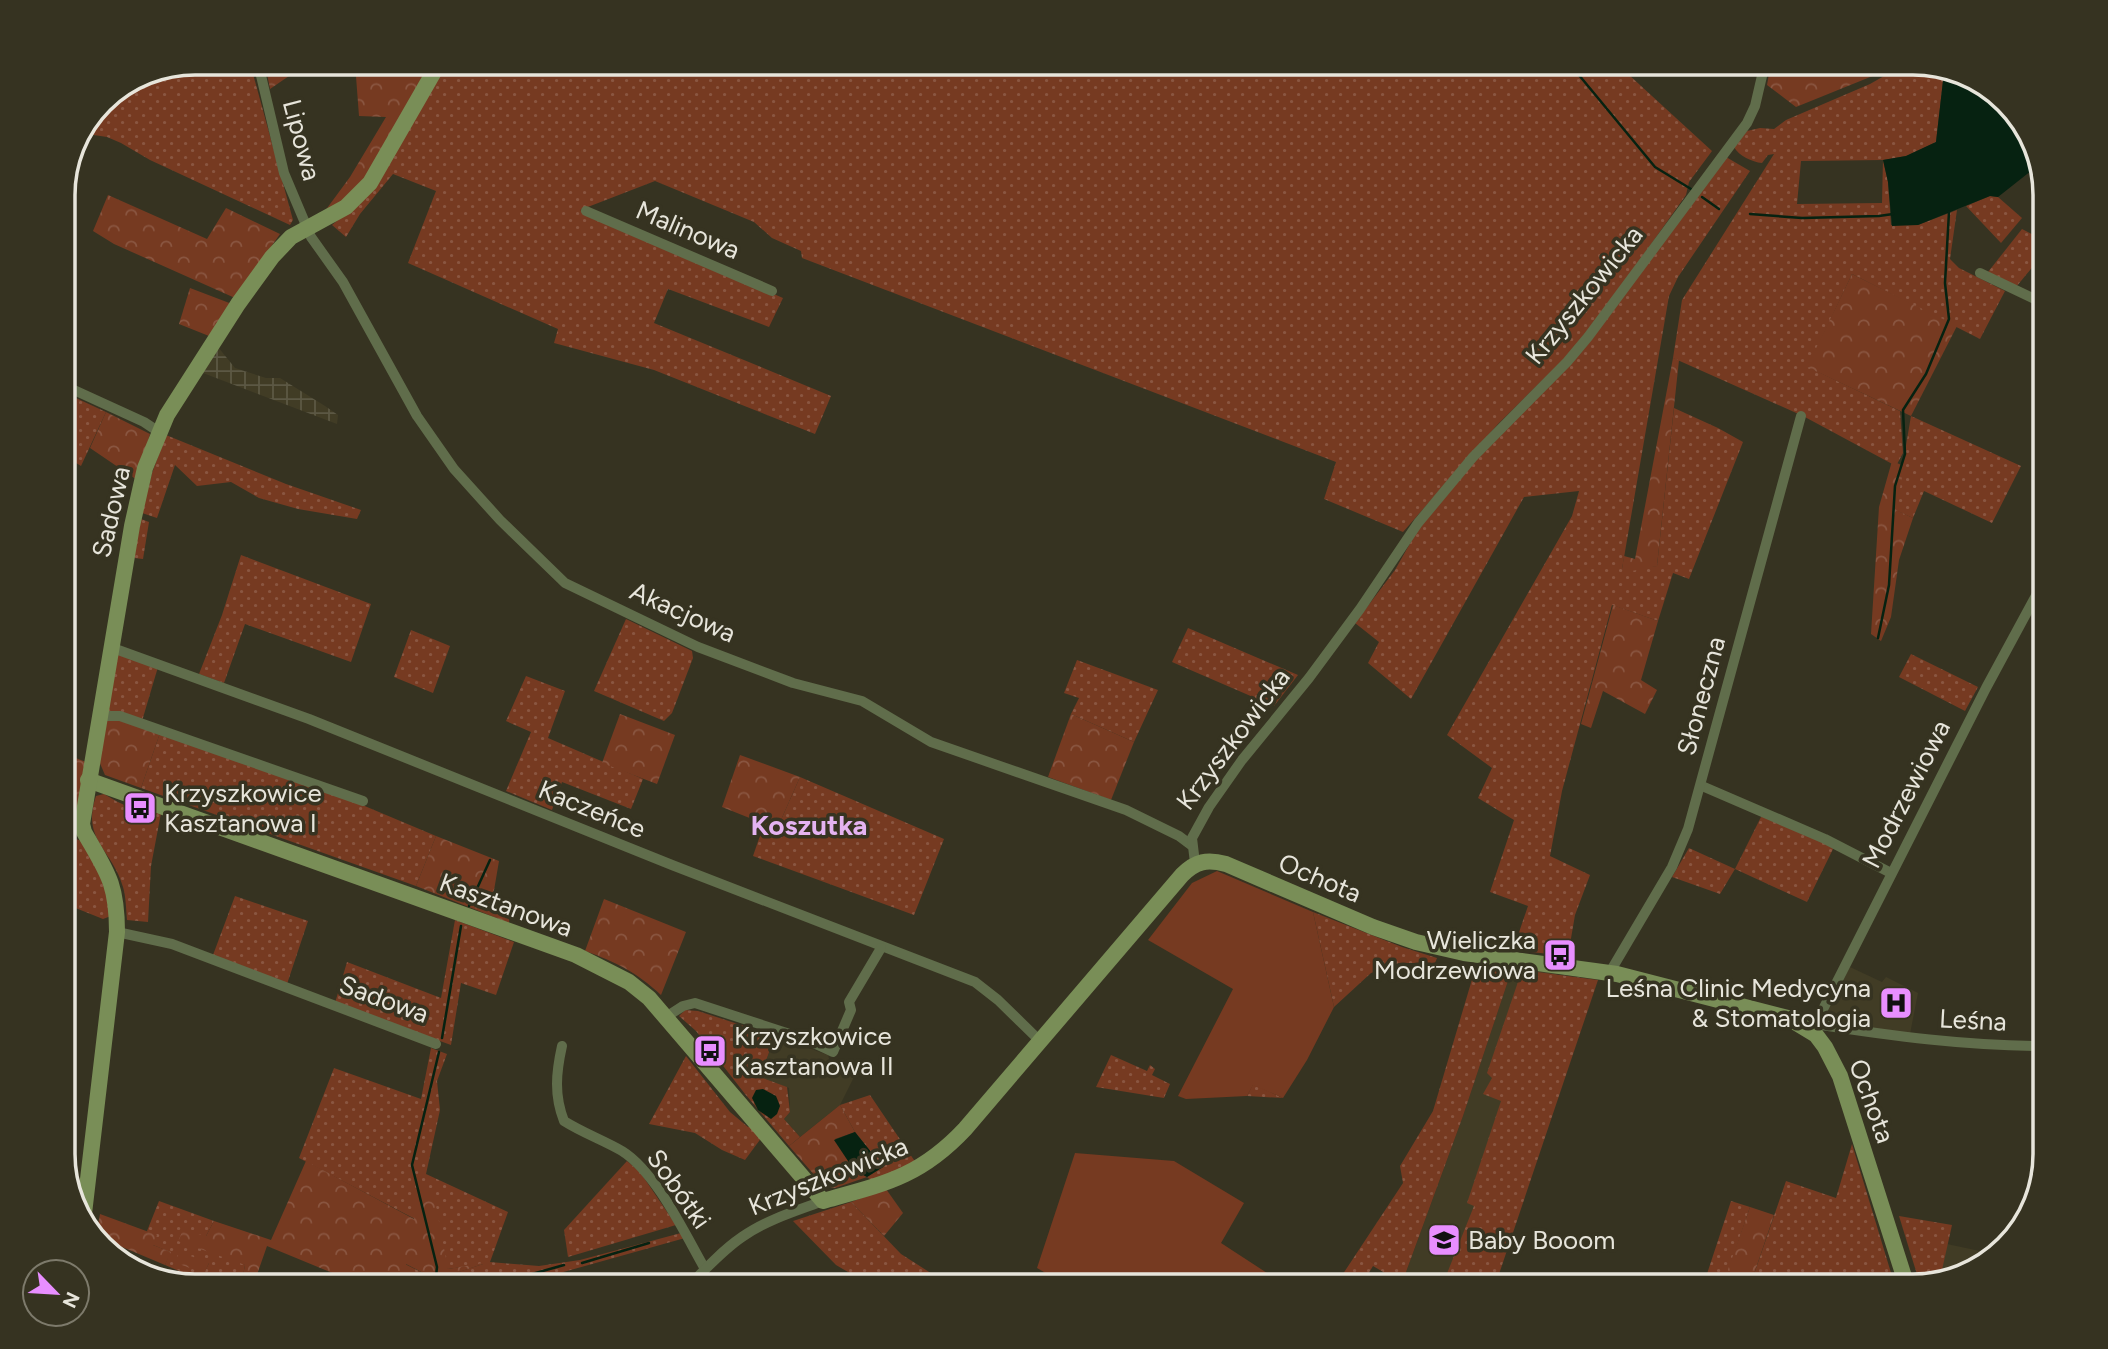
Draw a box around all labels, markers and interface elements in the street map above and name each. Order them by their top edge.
street label: Lipowa [276,96,328,184]
street label: Malinowa [631,194,745,266]
street label: Krzyszkowicka [1518,219,1650,371]
street label: Sadowa [85,463,137,561]
street label: Akacjowa [625,575,741,649]
street label: Słoneczna [1670,633,1732,759]
street label: Krzyszkowicka [1169,662,1297,816]
street label: Modrzewiowa [1855,714,1957,874]
street label: Kaczeńce [534,773,650,845]
place label: Krzyszkowice Kasztanowa I [164,777,322,839]
bus stop icon: Krzyszkowice Kasztanowa I [121,789,159,827]
district label: Koszutka [751,808,867,842]
street label: Ochota [1274,846,1366,910]
street label: Kasztanowa [435,866,577,944]
place label: Wieliczka Modrzewiowa [1374,924,1536,986]
bus stop icon: Wieliczka Modrzewiowa [1541,936,1579,974]
street label: Sadowa [335,968,433,1030]
place label: Leśna Clinic Medycyna & Stomatologia [1605,972,1871,1034]
hospital icon: Leśna Clinic Medycyna & Stomatologia [1877,984,1915,1022]
street label: Leśna [1938,1002,2008,1038]
place label: Krzyszkowice Kasztanowa II [734,1020,894,1082]
bus stop icon: Krzyszkowice Kasztanowa II [691,1032,729,1070]
street label: Ochota [1842,1055,1902,1147]
street label: Krzyszkowicka [744,1129,912,1223]
street label: Sobótki [640,1143,718,1235]
school or university icon: Baby Booom [1425,1221,1463,1259]
place label: Baby Booom [1468,1224,1615,1256]
north arrow [21,1258,91,1328]
text: N [57,1288,84,1311]

